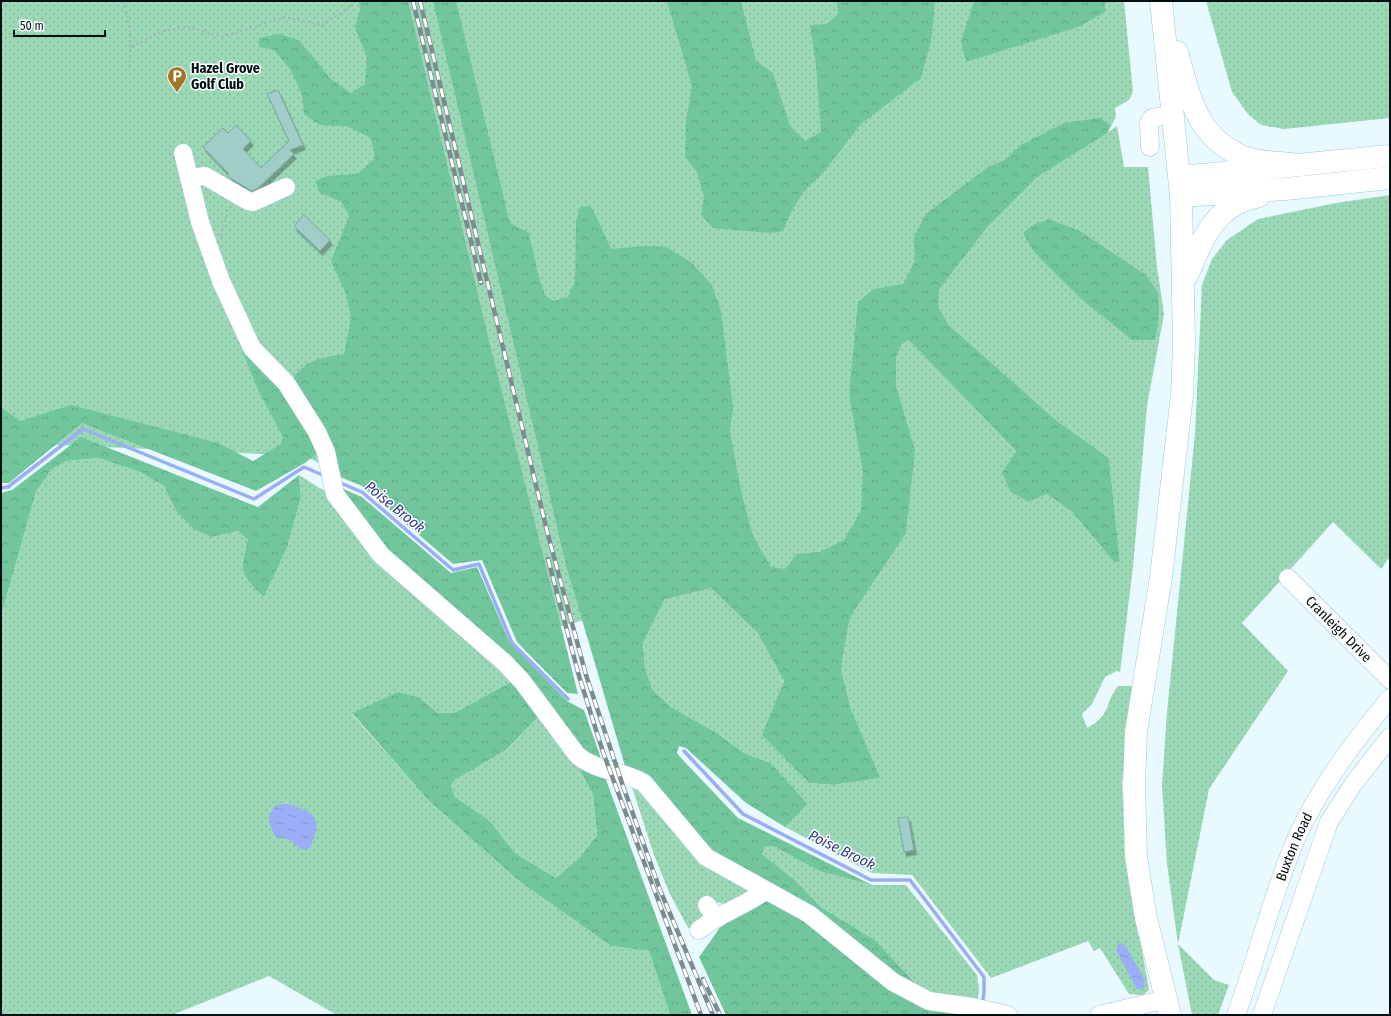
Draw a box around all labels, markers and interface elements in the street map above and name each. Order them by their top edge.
scale bar [14,12,105,38]
text: 50 m [20,19,44,33]
place label: Hazel Grove Golf Club [191,60,260,93]
parking icon: Hazel Grove Golf Club [166,65,188,93]
water label: Poise Brook [361,477,429,537]
street label: Cranleigh Drive [1302,593,1375,666]
street label: Buxton Road [1273,810,1316,883]
water label: Poise Brook [806,826,879,874]

